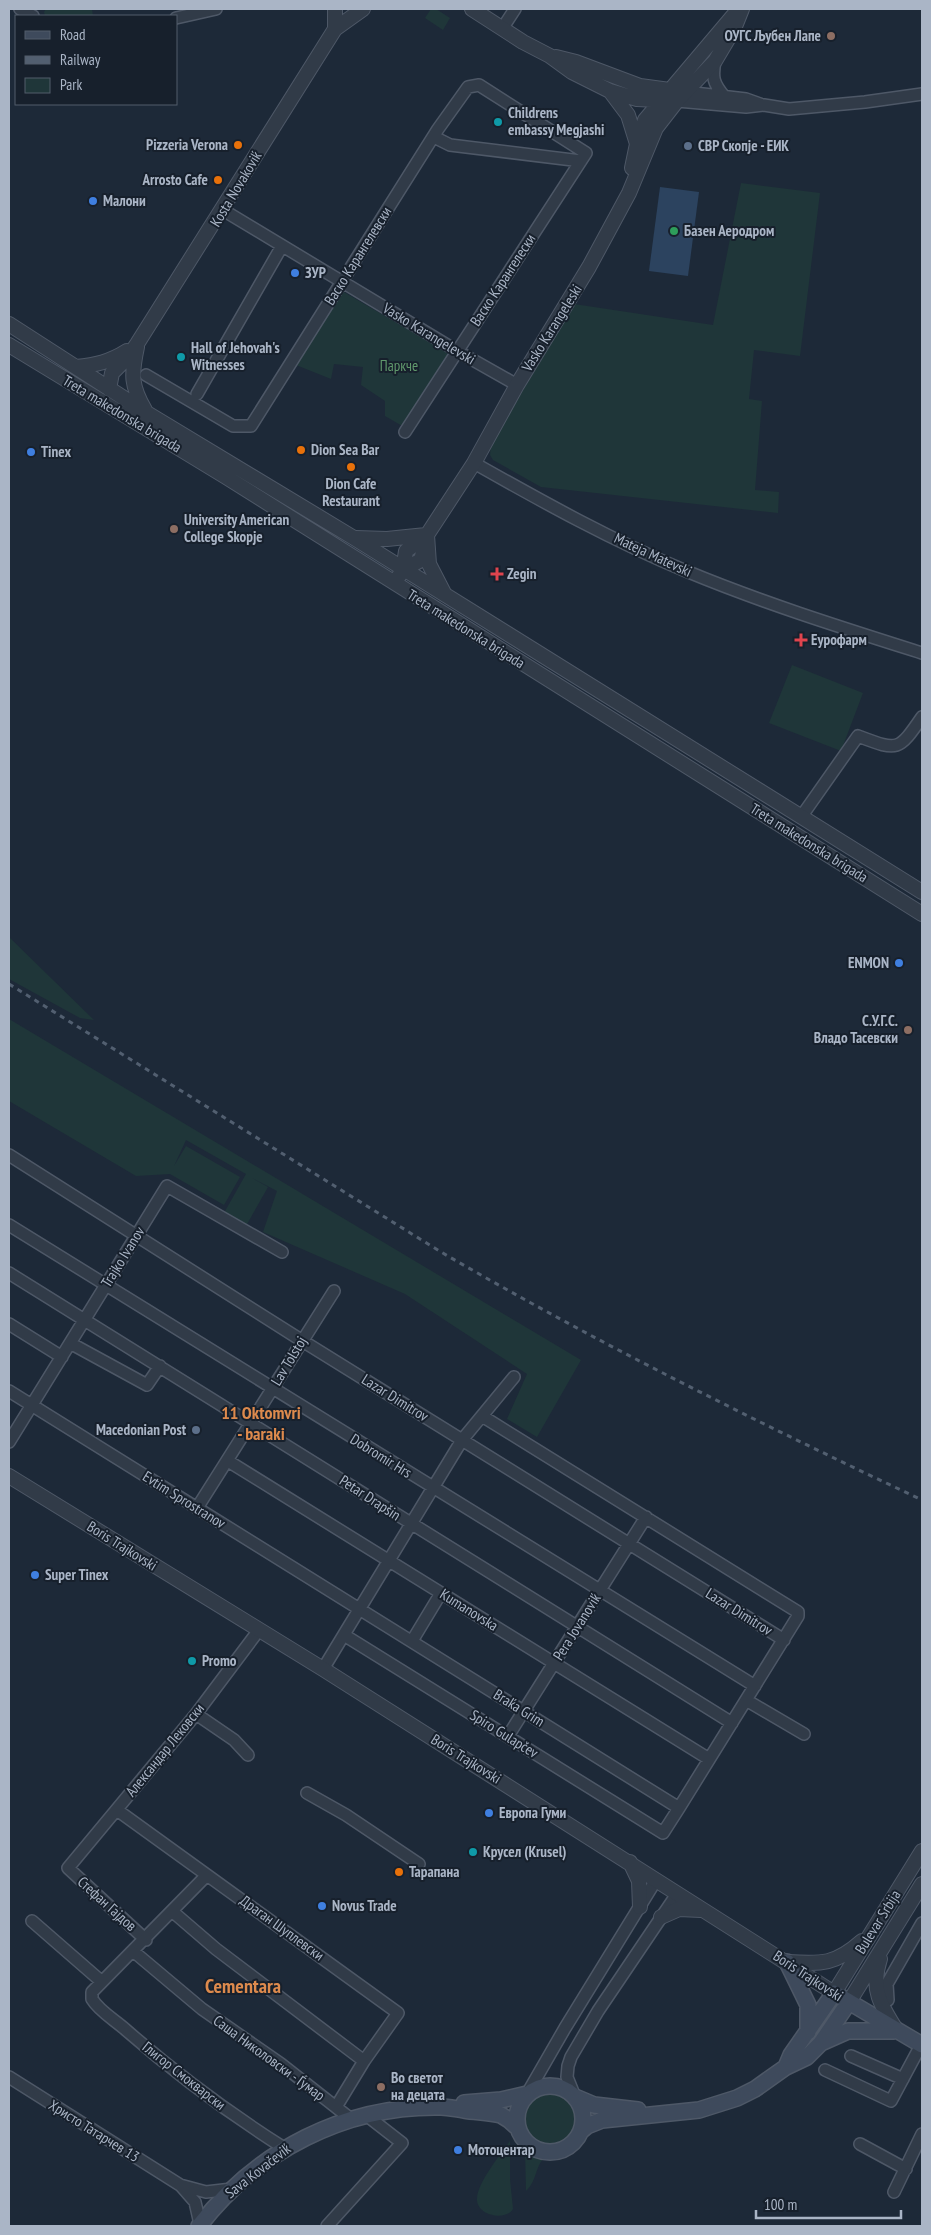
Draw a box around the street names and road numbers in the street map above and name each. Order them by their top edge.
street label: Kosta Novakoviḱ [206,147,266,230]
street label: Васко Карангелевски [320,203,395,308]
street label: Васко Карангелески [466,230,539,329]
street label: Vasko Karangeleski [517,281,586,376]
street label: Vasko Karangelevski [379,298,479,369]
street label: Treta makedonska brigada [59,371,185,457]
street label: Mateja Matevski [611,528,695,581]
street label: Treta makedonska brigada [404,585,529,672]
street label: Treta makedonska brigada [747,799,872,886]
street label: Trajko Ivanov [96,1223,149,1291]
street label: Lav Tolstoj [266,1333,311,1389]
street label: Lazar Dimitrov [358,1370,432,1426]
street label: Dobromir Hrs [347,1429,416,1482]
street label: Evtim Sprostranov [139,1467,229,1533]
street label: Petar Drapšin [336,1471,405,1524]
street label: Boris Trajkovski [84,1516,161,1575]
street label: Kumanovska [437,1584,502,1635]
street label: Lazar Dimitrov [702,1584,776,1640]
street label: Pera Jovanoviḱ [549,1590,605,1664]
street label: Braḱa Grim [490,1684,548,1731]
street label: Александар Лековски [121,1699,208,1800]
street label: Spiro Gulapčev [467,1705,542,1762]
street label: Boris Trajkovski [428,1729,505,1788]
street label: Стефан Гајдов [74,1872,141,1935]
street label: Bulevar Srbija [851,1886,905,1957]
street label: Драган Шуплевски [236,1891,328,1965]
street label: Boris Trajkovski [770,1946,847,2005]
street label: Саша Николовски - Ѓумар [210,2011,329,2105]
street label: Глигор Смокварски [139,2037,230,2114]
street label: Христо Татарчев 13 [45,2095,143,2166]
street label: Sava Kovačeviḱ [221,2139,295,2202]

